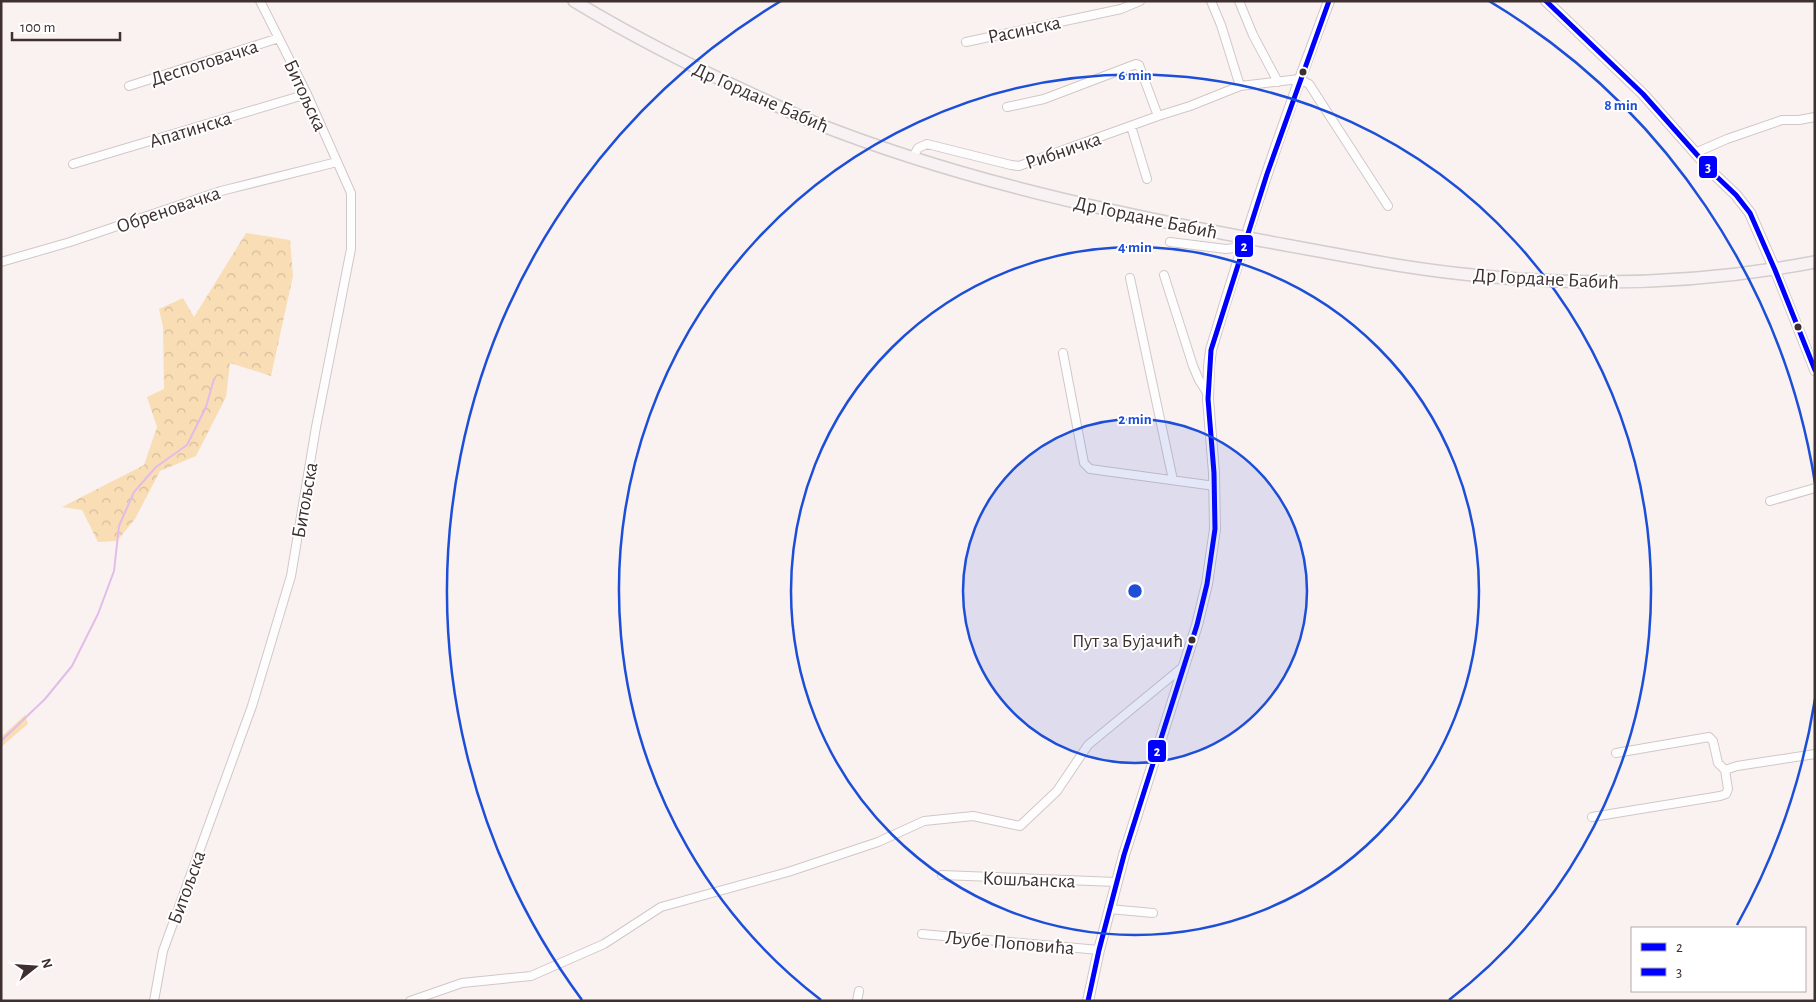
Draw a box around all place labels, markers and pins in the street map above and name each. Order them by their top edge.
unlabelled marker [1298,67,1308,77]
unlabelled marker [1793,322,1803,332]
centre of rings [1126,582,1144,600]
place label: Пут за Бујачић [1072,632,1183,651]
marker: Пут за Бујачић [1187,635,1197,645]

